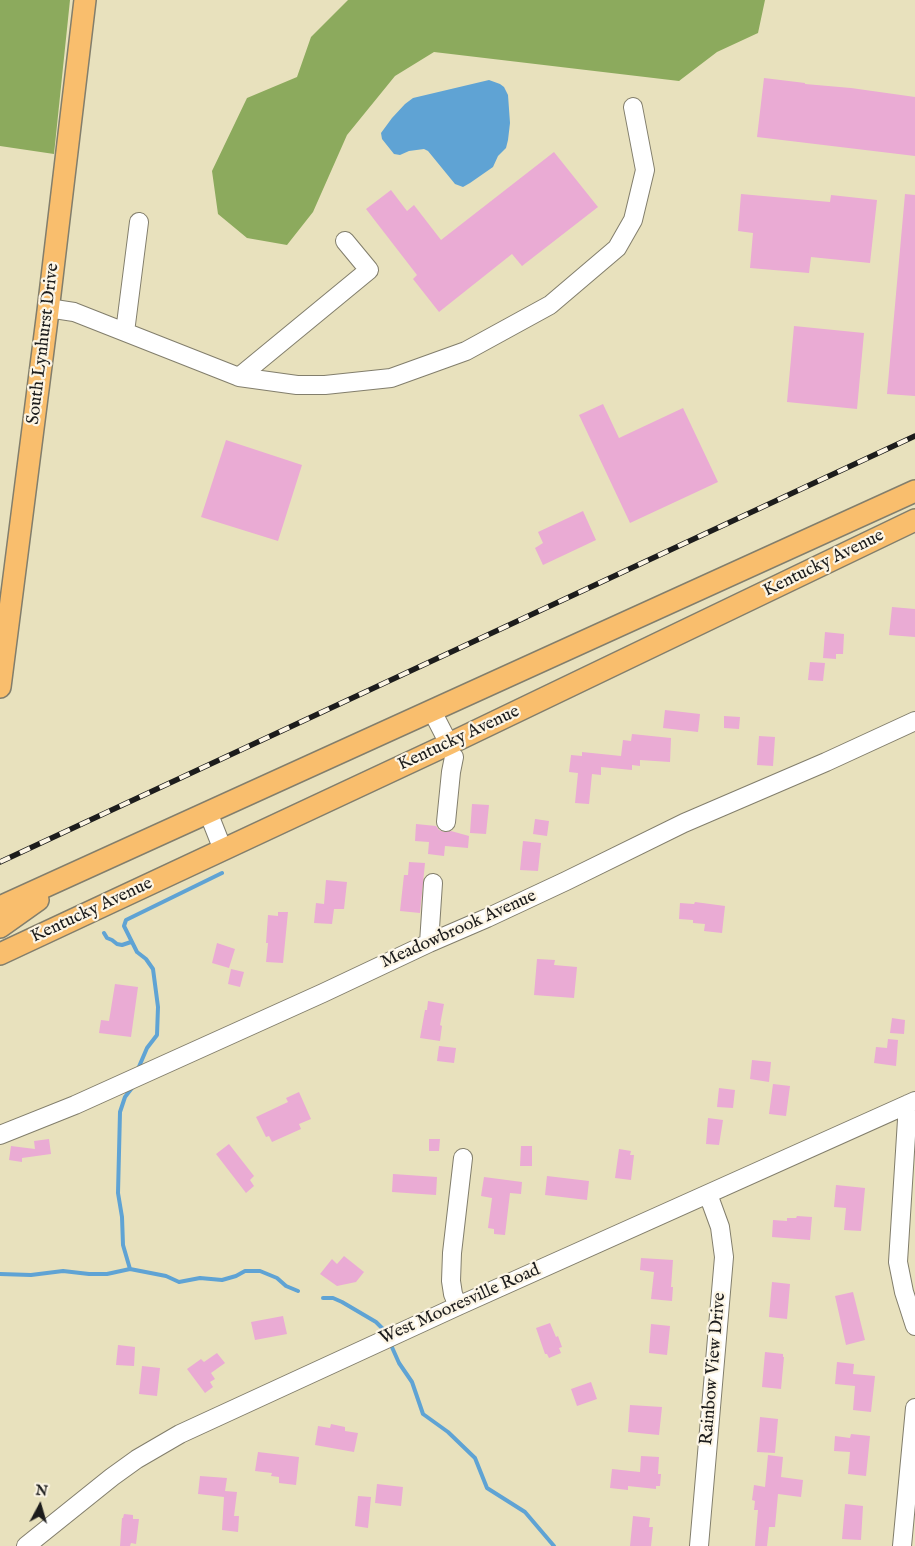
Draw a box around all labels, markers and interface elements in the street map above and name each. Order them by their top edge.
street label: South Lynhurst Drive [23,262,65,426]
street label: Kentucky Avenue [760,525,888,603]
street label: Kentucky Avenue [395,701,523,777]
street label: Kentucky Avenue [28,873,156,949]
street label: Meadowbrook Avenue [378,886,540,974]
street label: West Mooresville Road [376,1260,544,1350]
street label: Rainbow View Drive [697,1292,731,1446]
north arrow [15,1481,65,1531]
text: N [35,1481,49,1501]

